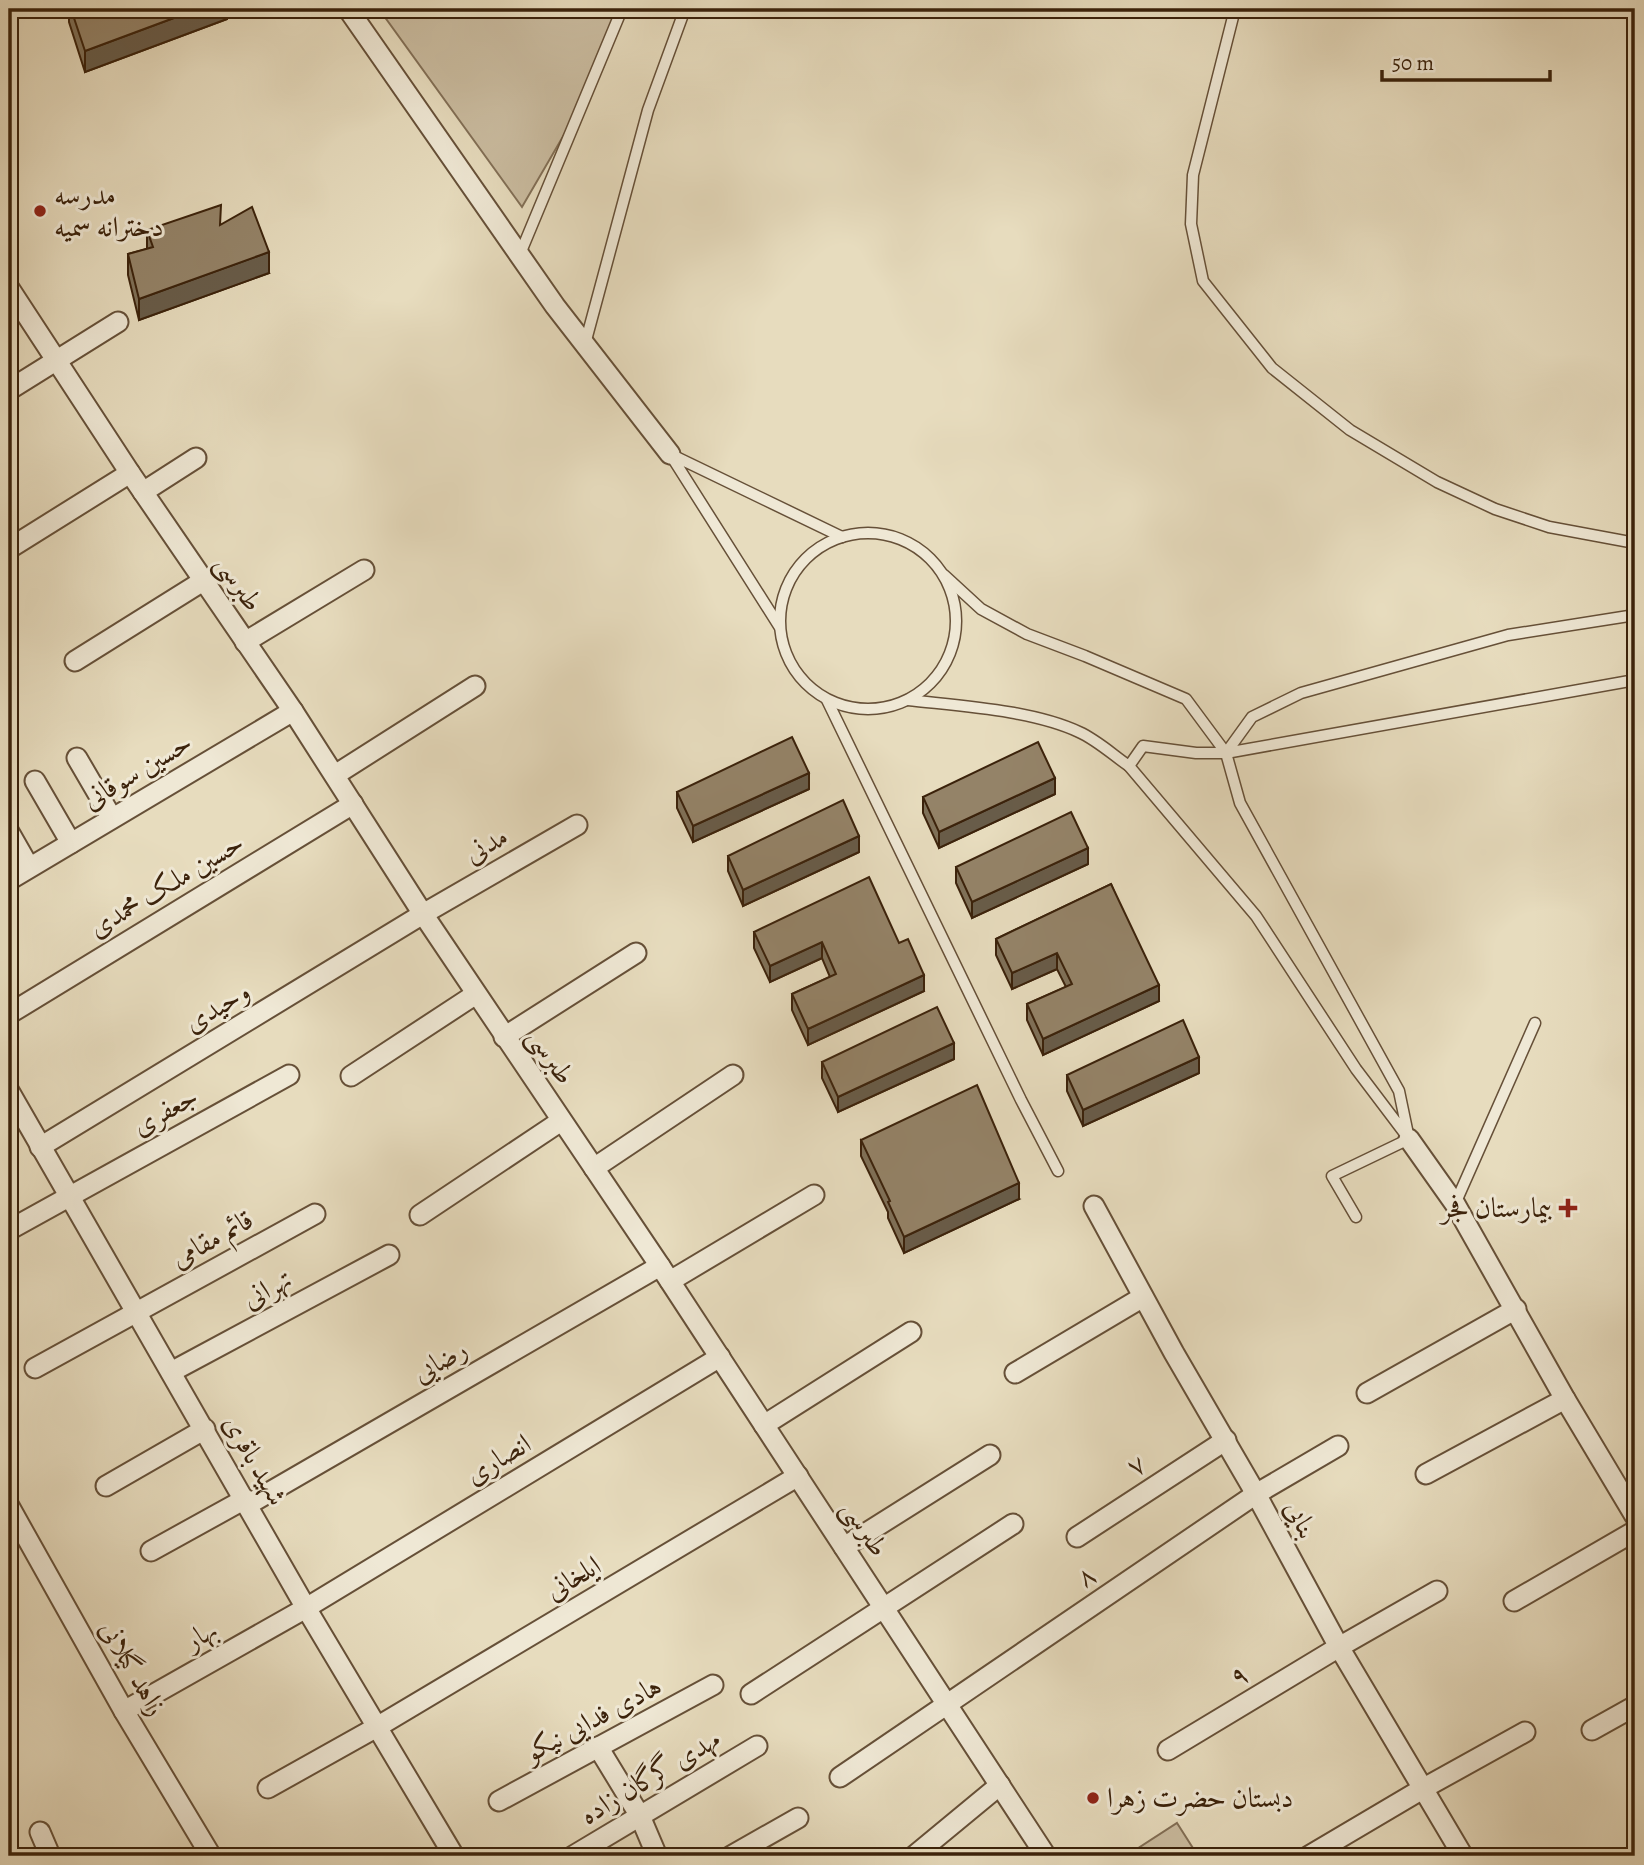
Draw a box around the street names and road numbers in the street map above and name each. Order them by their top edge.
street label: طبرسی [206,547,272,619]
street label: حسین سوقانی [75,723,199,819]
street label: مدنی [457,817,515,873]
street label: حسین ملک محمدی [81,824,251,946]
street label: وحیدی [177,972,257,1042]
street label: طبرسی [518,1020,584,1092]
street label: جعفری [125,1077,205,1145]
street label: قائم مقامی [164,1201,263,1282]
street label: تهرانی [236,1260,298,1318]
street label: رضایی [406,1330,474,1392]
street label: شهید باقری [214,1408,296,1512]
street label: انصاری [458,1425,538,1493]
street label: ۷ [1119,1445,1153,1485]
street label: طبرسی [832,1492,898,1564]
street label: بنایی [1275,1493,1327,1545]
street label: ایلخانی [538,1547,608,1609]
street label: ۸ [1069,1556,1103,1596]
street label: بهار [175,1610,225,1661]
street label: زاهد گیلانی [90,1613,176,1723]
street label: ۹ [1222,1654,1256,1696]
street label: هادی فدایی نیکو [515,1667,668,1773]
street label: مهدی گرگان زاده [573,1720,727,1834]

